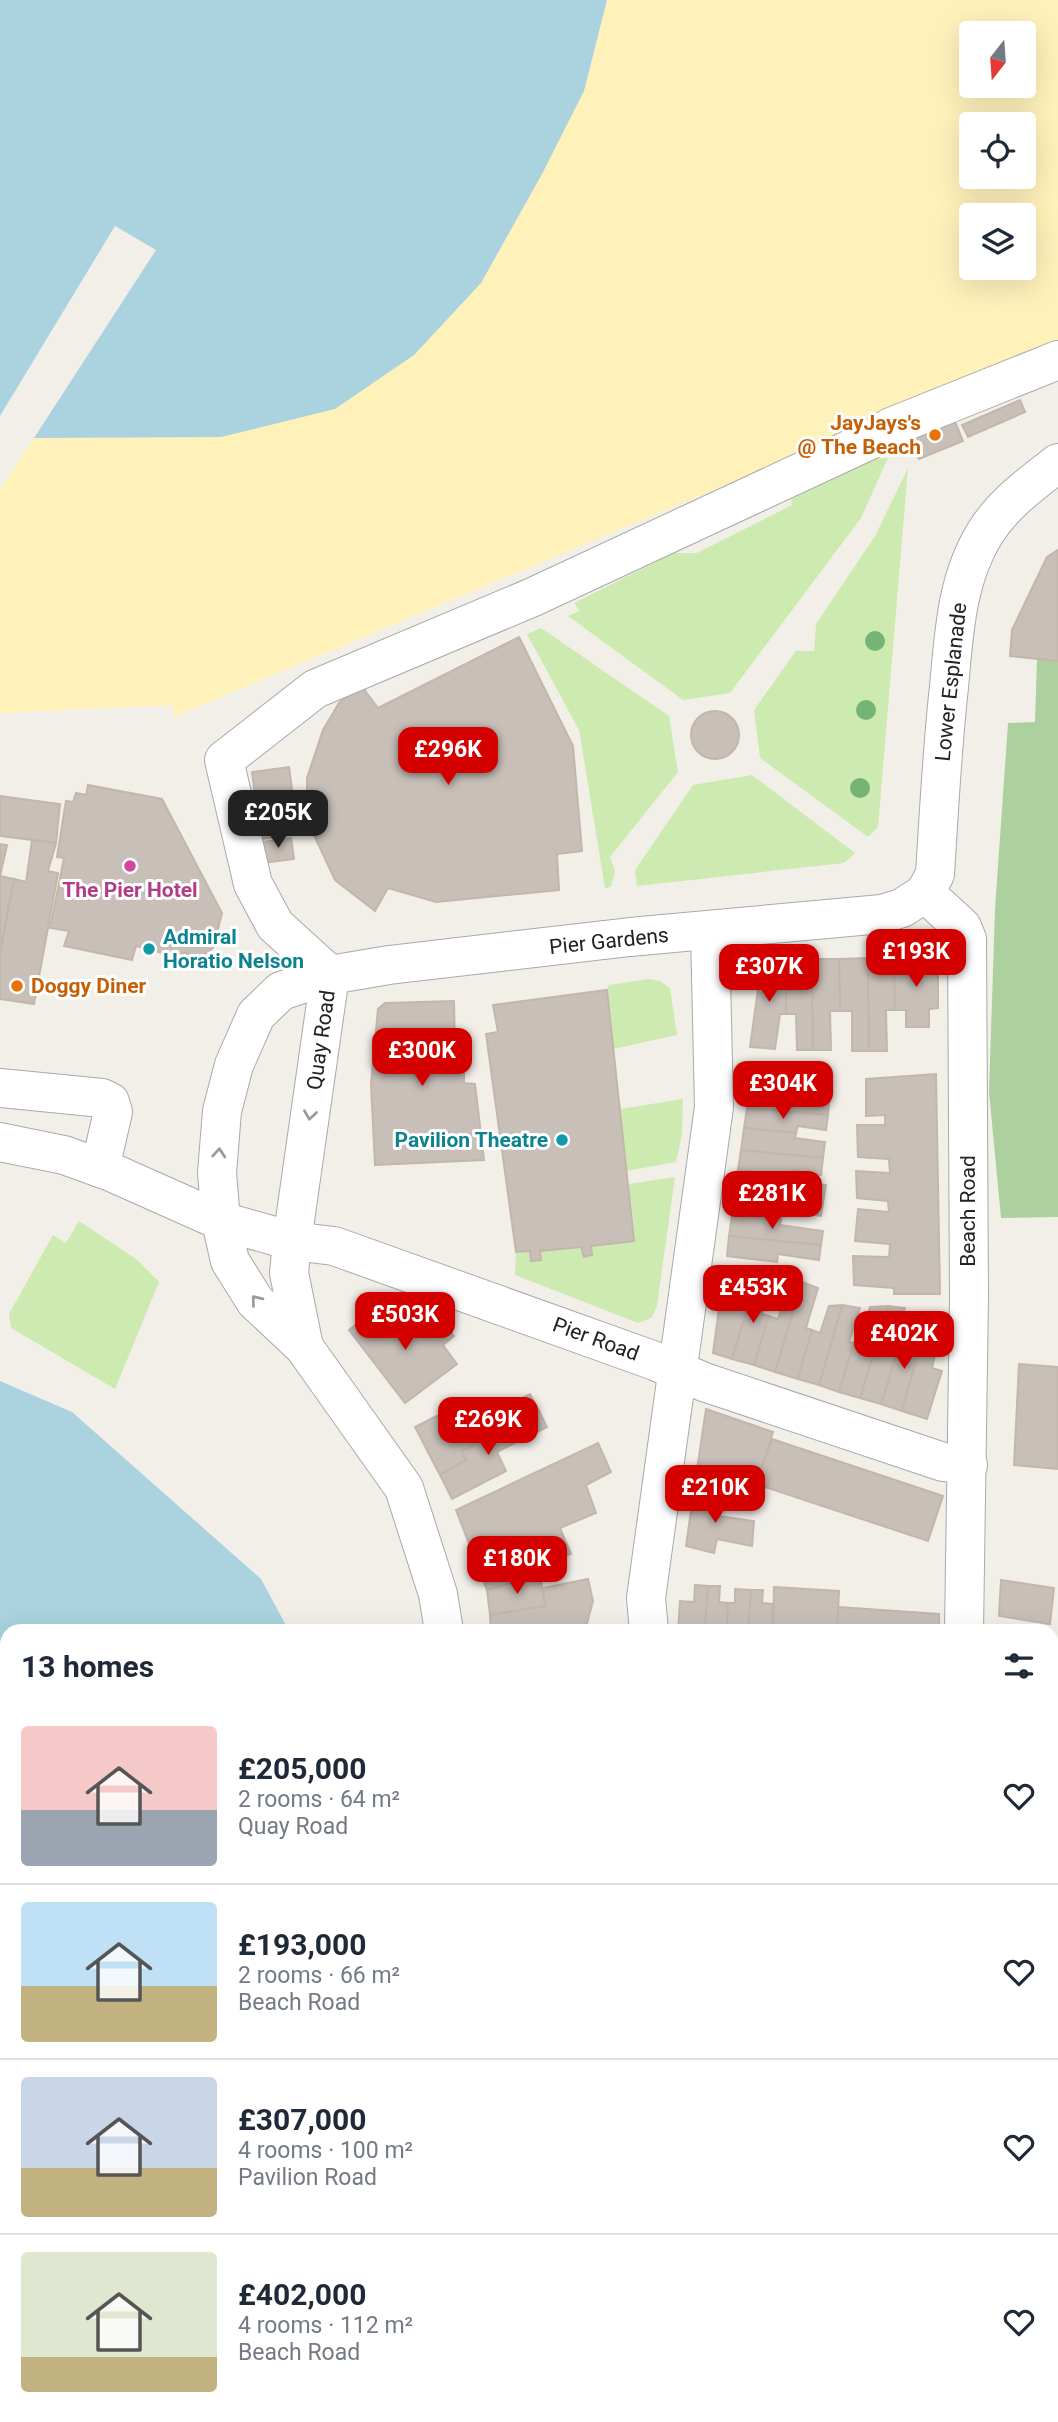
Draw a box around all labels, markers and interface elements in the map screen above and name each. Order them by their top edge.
north arrow [959,21,1036,98]
map controls [959,21,1036,280]
button: locate [959,112,1036,189]
button: layers [959,203,1036,280]
place label: JayJays's @ The Beach [797,411,921,459]
marker: JayJays's @ The Beach [927,427,943,443]
street label: Lower Esplanade [931,601,971,763]
pin: £296K [399,728,497,787]
text: £296K [414,736,482,763]
pin: £205K [229,790,327,850]
text: £205K [244,799,312,826]
marker: The Pier Hotel [122,858,138,874]
place label: The Pier Hotel [62,878,198,902]
street label: Pier Gardens [548,923,670,959]
place label: Admiral Horatio Nelson [163,925,304,973]
pin: £193K [867,930,965,989]
text: £193K [882,938,950,965]
marker: Admiral Horatio Nelson [141,941,157,957]
pin: £307K [720,944,818,1004]
text: £307K [735,953,803,980]
place label: Doggy Diner [31,974,147,998]
marker: Doggy Diner [9,978,25,994]
street label: Quay Road [302,989,340,1091]
pin: £300K [373,1028,471,1088]
text: £300K [388,1037,456,1064]
pin: £304K [734,1062,832,1121]
text: £304K [749,1070,817,1097]
one-way arrow [303,1109,318,1121]
place label: Pavilion Theatre [395,1128,548,1152]
marker: Pavilion Theatre [554,1132,570,1148]
one-way arrow [211,1147,226,1158]
street label: Beach Road [956,1155,980,1267]
pin: £281K [723,1172,821,1231]
text: £281K [738,1180,806,1207]
pin: £453K [704,1266,802,1325]
text: £453K [719,1274,787,1301]
pin: £503K [356,1292,454,1352]
one-way arrow [251,1295,264,1307]
text: £503K [371,1301,439,1328]
street label: Pier Road [550,1312,642,1366]
pin: £402K [855,1312,953,1371]
text: £402K [870,1320,938,1347]
pin: £269K [439,1398,537,1457]
text: £269K [454,1406,522,1433]
pin: £210K [666,1466,764,1525]
text: £210K [681,1474,749,1501]
pin: £180K [468,1536,566,1596]
text: £180K [483,1545,551,1572]
icon: filters [1000,1647,1038,1685]
text: 13 homes [21,1649,154,1684]
text: £205,000 [238,1751,366,1786]
icon: home [77,1754,161,1838]
icon: heart [1000,1777,1038,1815]
text: 2 rooms · 64 m² [238,1786,400,1813]
text: Quay Road [238,1813,348,1840]
text: £193,000 [238,1927,366,1962]
icon: home [77,1930,161,2014]
icon: heart [1000,1953,1038,1991]
text: 2 rooms · 66 m² [238,1962,400,1989]
text: Beach Road [238,1989,360,2016]
text: £307,000 [238,2102,366,2137]
icon: home [77,2105,161,2189]
icon: heart [1000,2128,1038,2166]
text: 4 rooms · 100 m² [238,2137,413,2164]
text: Pavilion Road [238,2164,377,2191]
text: £402,000 [238,2277,366,2312]
icon: home [77,2280,161,2364]
icon: heart [1000,2303,1038,2341]
text: 4 rooms · 112 m² [238,2312,413,2339]
text: Beach Road [238,2339,360,2366]

